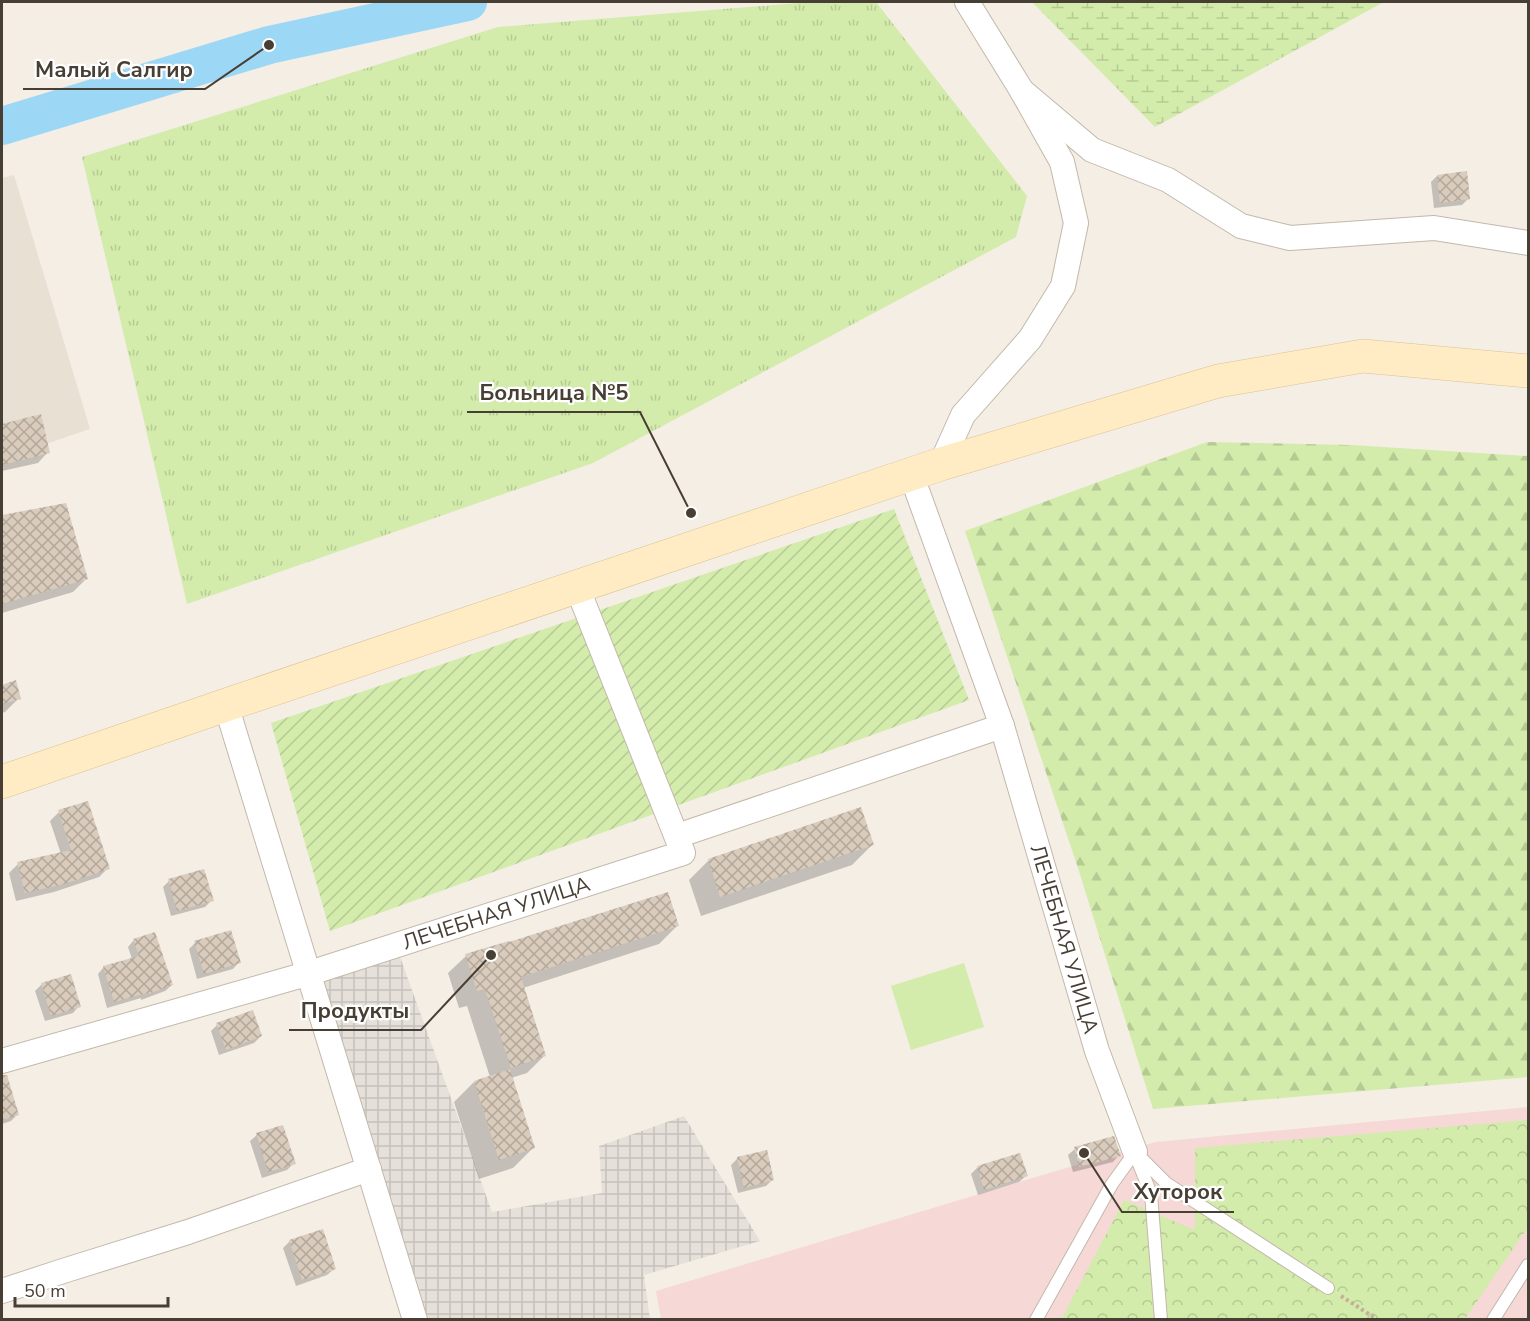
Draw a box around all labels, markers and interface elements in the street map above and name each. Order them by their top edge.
callout: Малый Салгир [23,49,205,89]
text: Малый Салгир [35,55,193,85]
callout: Больница №5 [467,372,640,412]
text: Больница №5 [480,378,629,408]
street label: ЛЕЧЕБНАЯ УЛИЦА [1023,841,1105,1037]
street label: ЛЕЧЕБНАЯ УЛИЦА [399,870,594,956]
callout: Продукты [289,990,421,1030]
text: Продукты [301,996,409,1026]
callout: Хуторок [1122,1172,1234,1212]
text: Хуторок [1133,1177,1223,1207]
scale bar [15,1270,168,1308]
text: 50 m [24,1279,66,1303]

